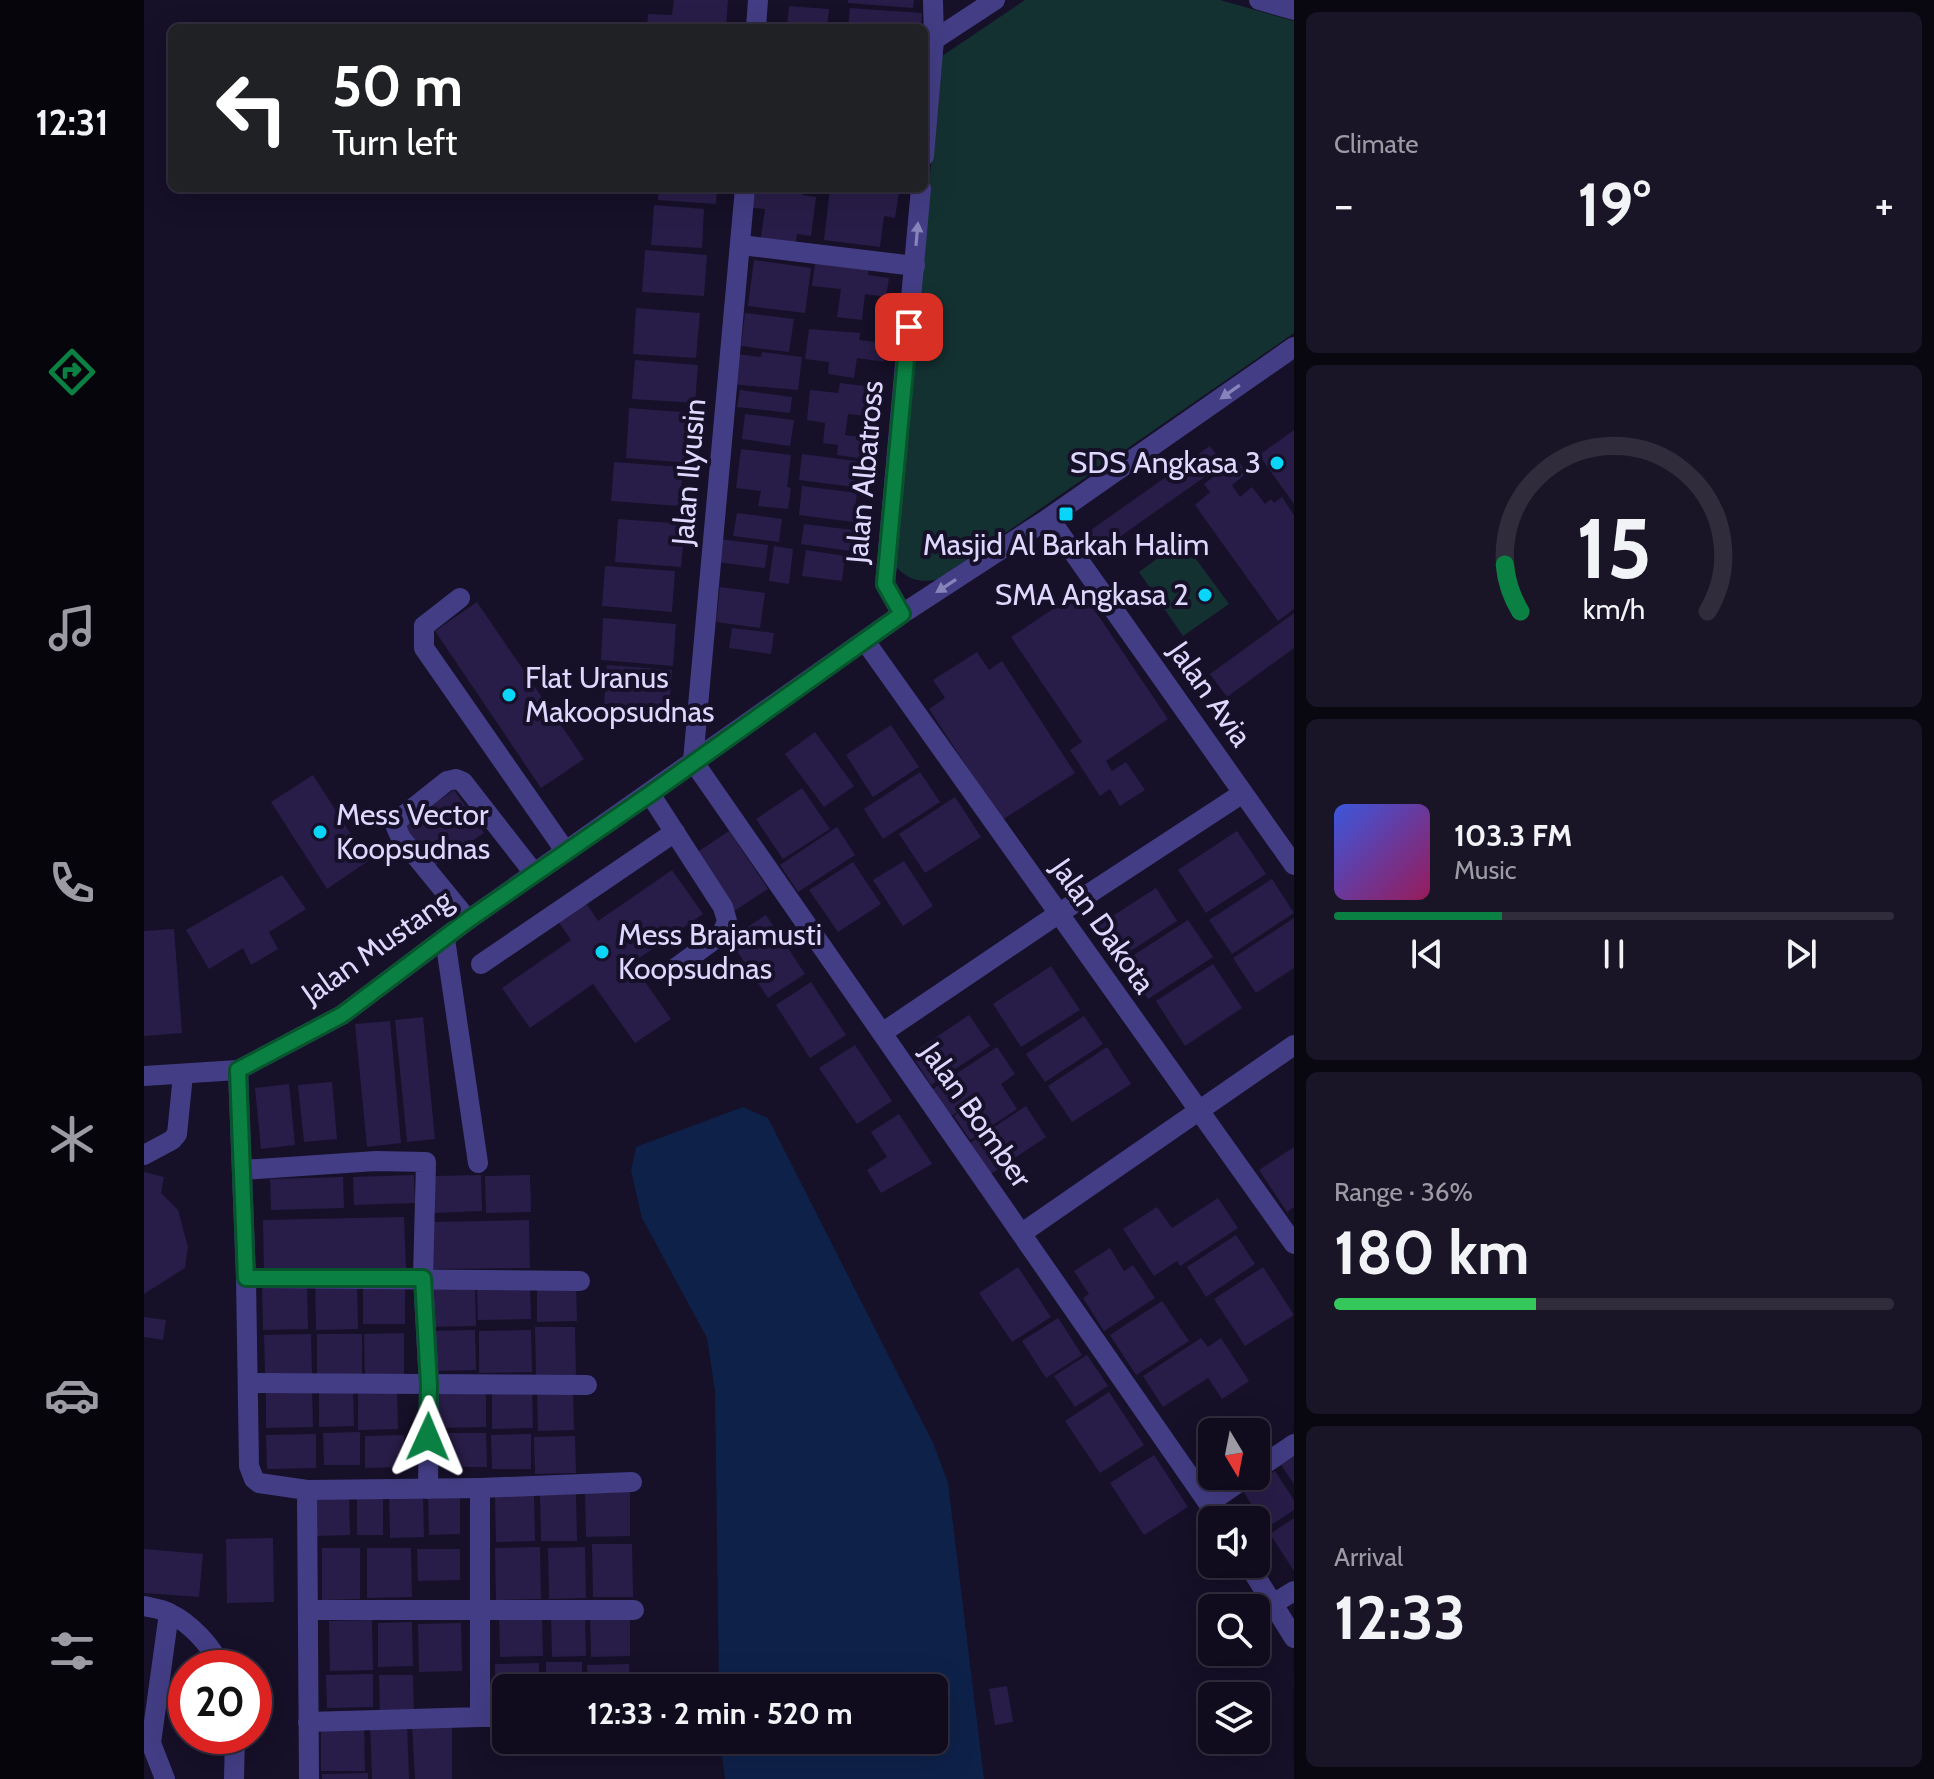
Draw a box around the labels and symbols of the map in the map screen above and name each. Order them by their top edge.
one-way arrow [911,221,924,246]
pin [875,293,943,361]
street label: Jalan Albatross [838,379,891,566]
one-way arrow [1219,384,1240,399]
street label: Jalan Ilyusin [664,397,713,548]
place label: SDS Angkasa 3 [1070,444,1261,481]
marker: SDS Angkasa 3 [1268,454,1286,472]
marker: Masjid Al Barkah Halim [1057,505,1075,523]
place label: Masjid Al Barkah Halim [923,526,1209,563]
place label: SMA Angkasa 2 [995,576,1189,613]
one-way arrow [935,578,956,593]
marker: SMA Angkasa 2 [1196,586,1214,604]
street label: Jalan Avia [1160,633,1260,754]
place label: Flat Uranus Makoopsudnas [525,659,714,730]
marker: Flat Uranus Makoopsudnas [500,686,518,704]
place label: Mess Vector Koopsudnas [336,796,490,867]
marker: Mess Vector Koopsudnas [311,823,329,841]
street label: Jalan Dakota [1043,850,1164,1001]
street label: Jalan Mustang [294,881,460,1013]
place label: Mess Brajamusti Koopsudnas [618,916,822,987]
marker: Mess Brajamusti Koopsudnas [593,943,611,961]
street label: Jalan Bomber [912,1034,1040,1195]
position arrow [386,1395,470,1479]
north arrow [1198,1418,1270,1490]
speed limit sign: 20 [168,1650,272,1754]

